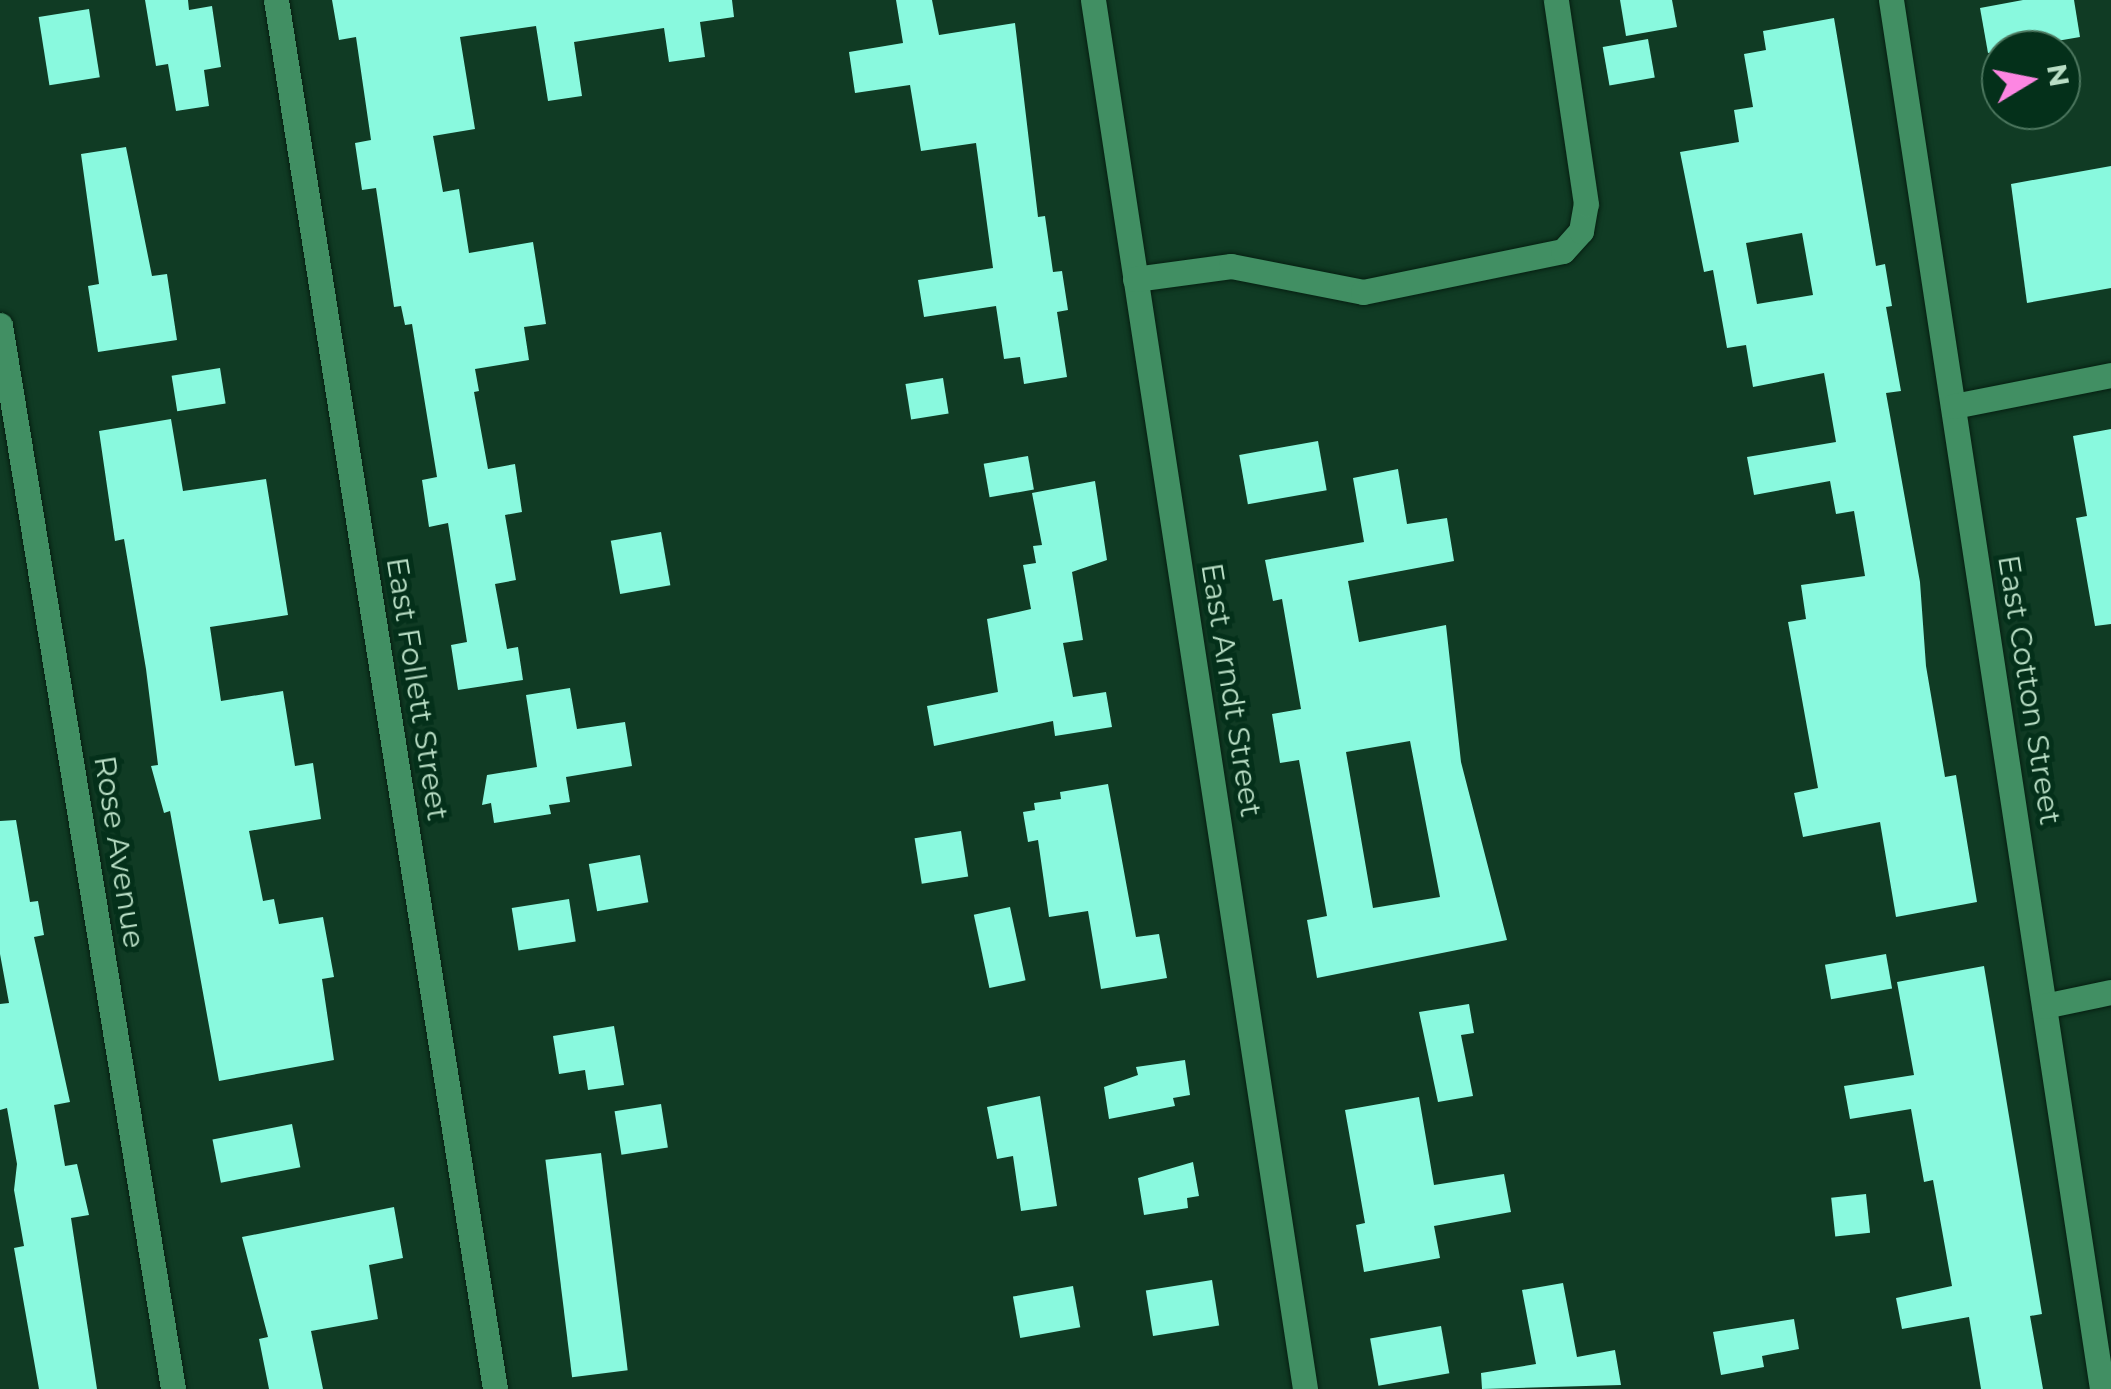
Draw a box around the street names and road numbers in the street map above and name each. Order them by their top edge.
street label: East Cotton Street [1990,553,2068,827]
street label: East Follett Street [378,555,456,823]
street label: East Arndt Street [1193,560,1269,820]
street label: Rose Avenue [86,753,152,951]

